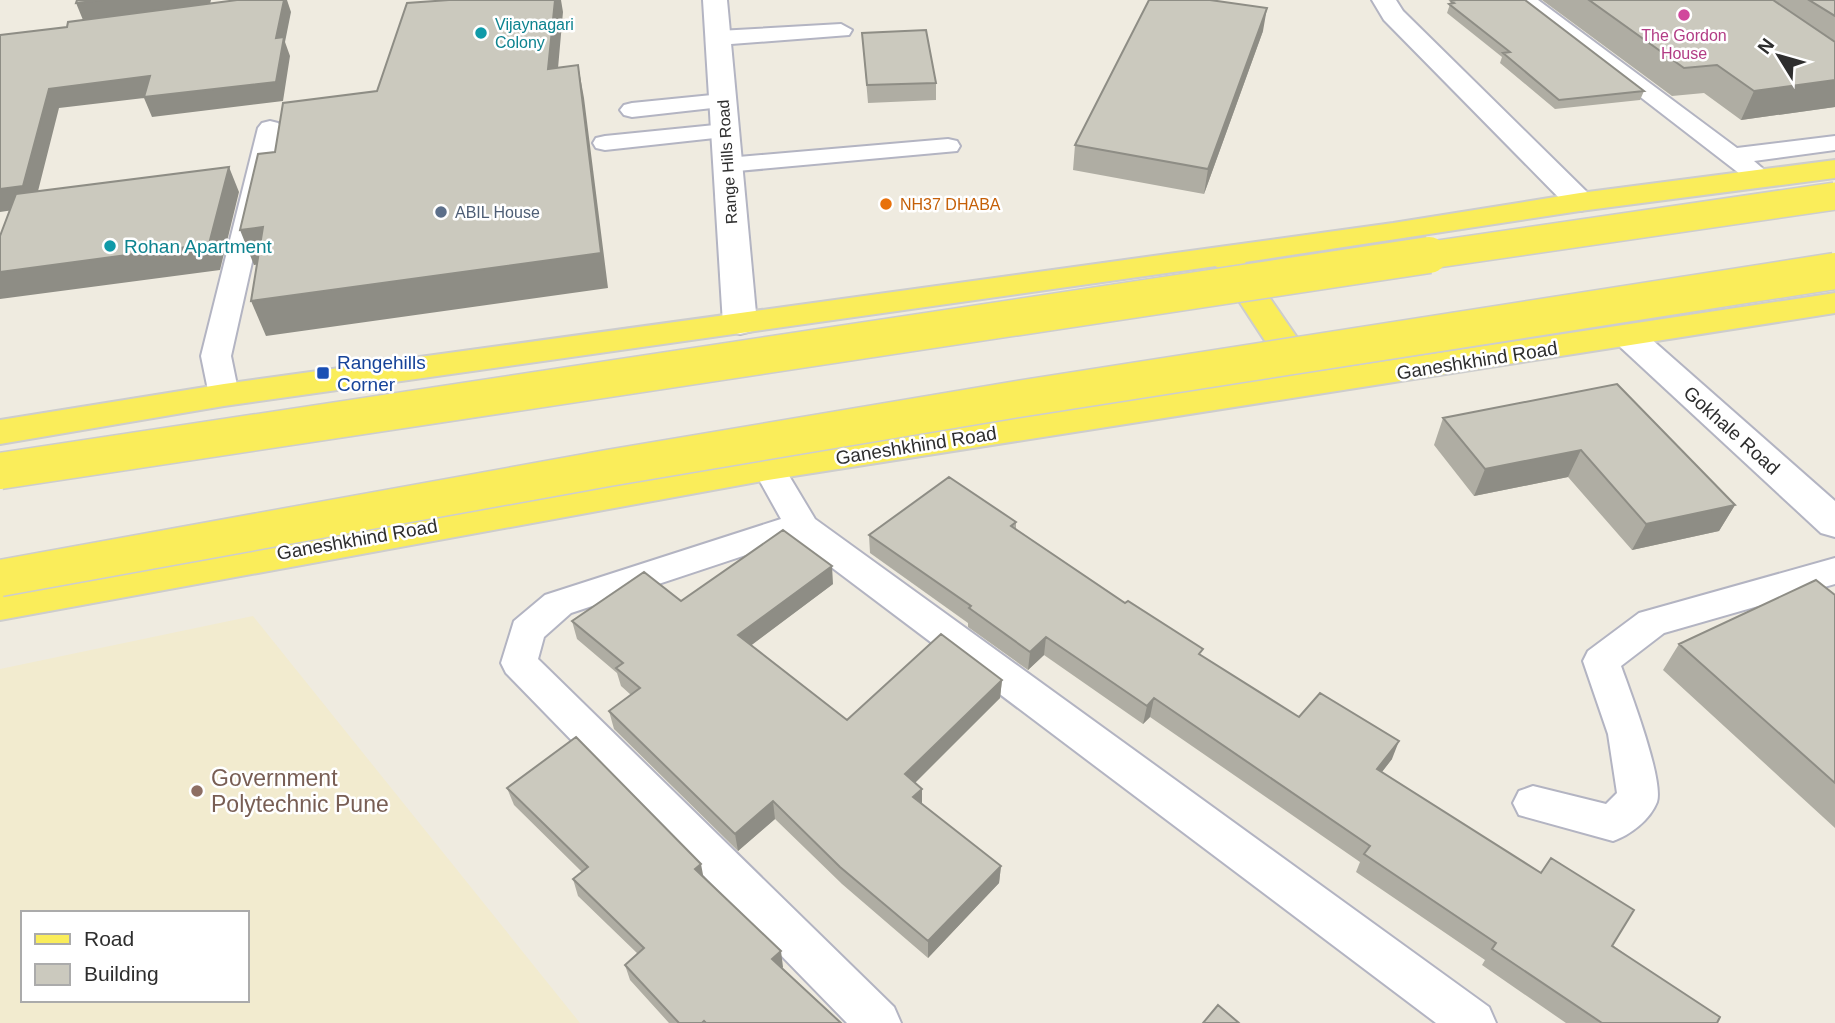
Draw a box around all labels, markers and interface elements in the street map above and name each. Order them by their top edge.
marker: The Gordon House [1676,7,1692,23]
place label: Vijaynagari Colony [495,16,574,51]
north arrow [1744,21,1814,91]
marker: Vijaynagari Colony [473,25,489,41]
place label: The Gordon House [1641,27,1727,62]
text: N [1753,34,1778,58]
street label: Range Hills Road [715,99,740,225]
marker: NH37 DHABA [878,196,894,212]
place label: NH37 DHABA [900,196,1001,213]
marker: ABIL House [433,204,449,220]
place label: ABIL House [455,204,540,221]
place label: Rohan Apartment [124,236,273,257]
marker: Rohan Apartment [102,238,118,254]
street label: Ganeshkhind Road [1395,337,1559,384]
place label: Rangehills Corner [337,352,426,395]
marker: Rangehills Corner [315,365,331,381]
street label: Gokhale Road [1680,382,1784,479]
street label: Ganeshkhind Road [834,422,998,469]
street label: Ganeshkhind Road [275,515,439,564]
place label: Government Polytechnic Pune [211,765,389,817]
marker: Government Polytechnic Pune [189,783,205,799]
legend [21,911,248,1002]
text: Road [84,927,134,950]
text: Building [84,962,159,985]

